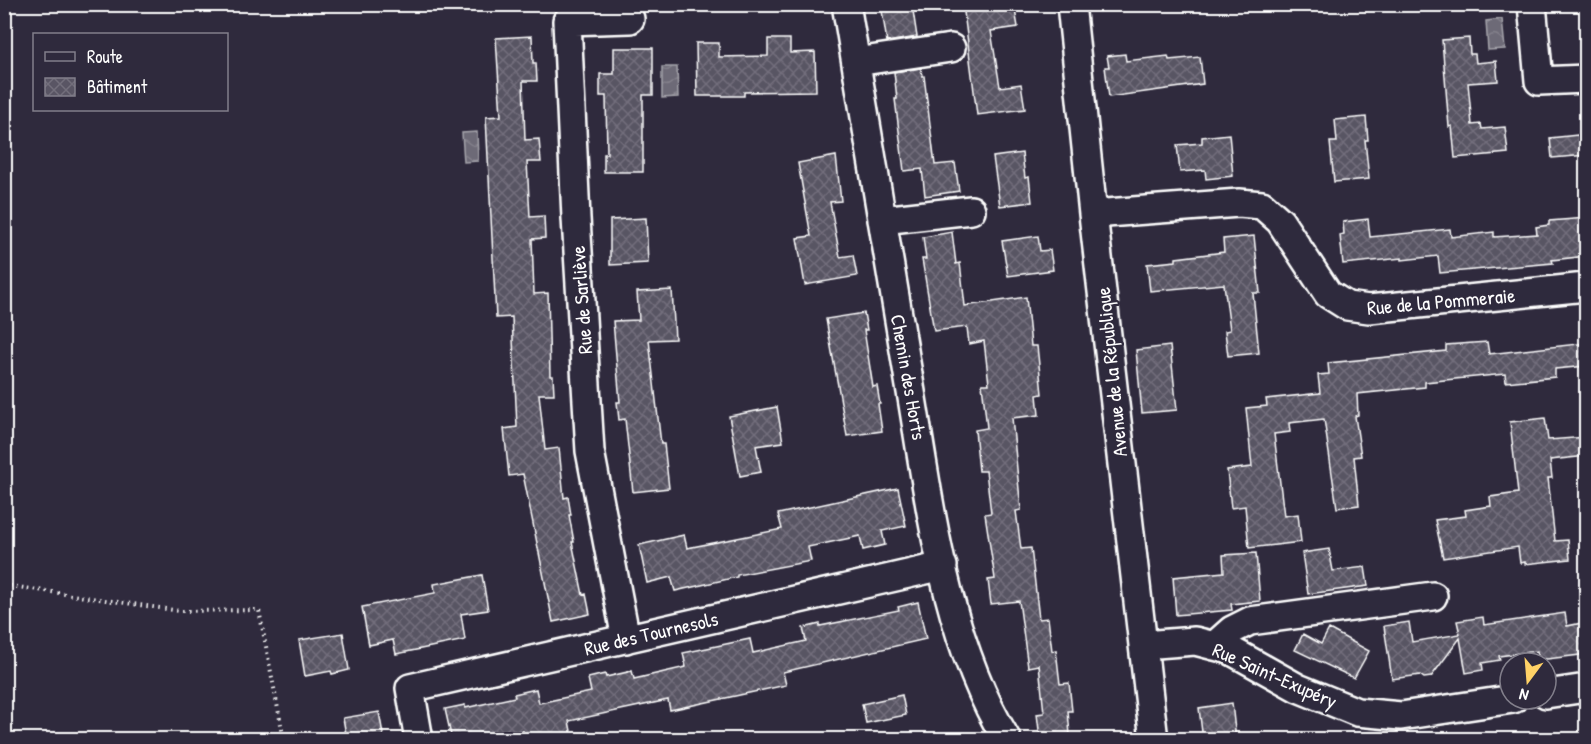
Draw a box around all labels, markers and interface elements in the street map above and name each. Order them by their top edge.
legend [33,33,228,111]
text: Route [87,44,123,69]
text: Bâtiment [87,74,148,99]
street label: Rue de Sarliève [564,245,598,355]
street label: Rue de la Pommeraie [1366,281,1516,321]
street label: Avenue de la République [1089,286,1133,458]
street label: Chemin des Horts [885,312,933,442]
street label: Rue des Tournesols [581,604,721,662]
street label: Rue Saint-Exupéry [1208,635,1342,715]
north arrow [1498,651,1558,711]
text: N [1516,684,1531,707]

